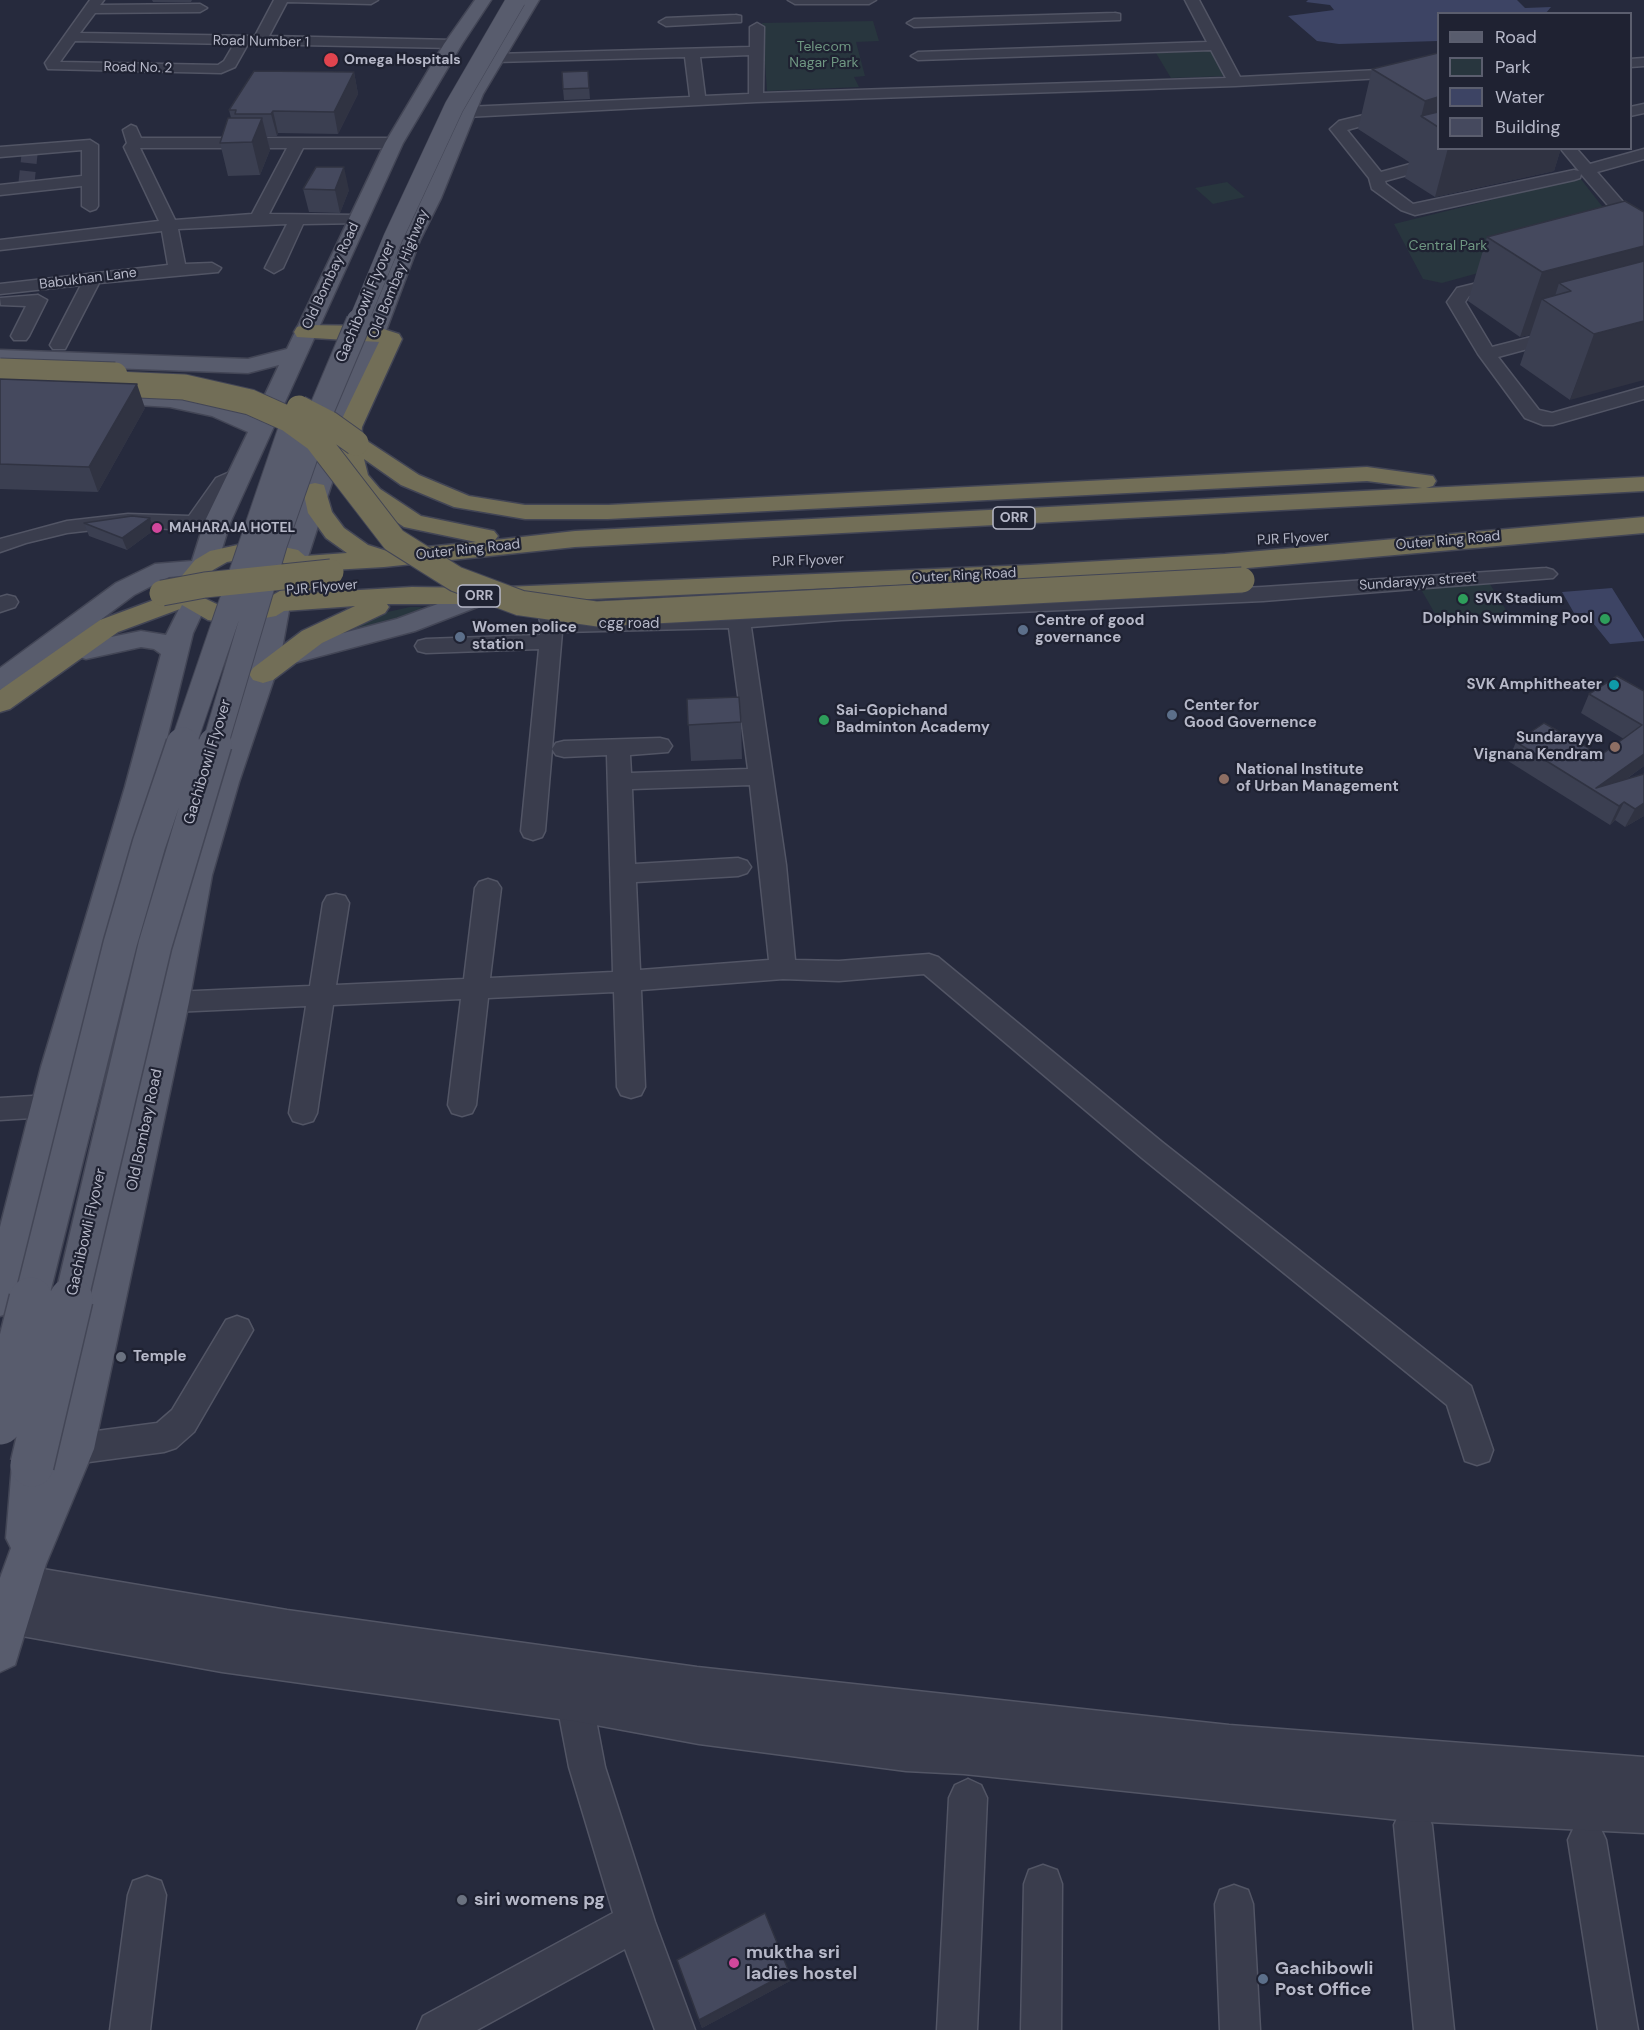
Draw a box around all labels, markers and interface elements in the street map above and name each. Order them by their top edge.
legend [1437,12,1632,150]
text: Road [1495,25,1537,49]
street label: Road Number 1 [213,33,309,51]
park label: Telecom Nagar Park [789,39,859,72]
marker: Omega Hospitals [322,51,340,69]
place label: Omega Hospitals [344,52,461,68]
text: Park [1495,55,1531,79]
street label: Road No. 2 [103,59,173,77]
text: Water [1495,85,1545,109]
text: Building [1495,115,1560,139]
street label: Old Bombay Highway [365,207,433,341]
street label: Old Bombay Road [299,220,363,332]
park label: Central Park [1409,238,1487,254]
street label: Gachibowli Flyover [332,239,400,365]
street label: Babukhan Lane [38,265,138,293]
road number: ORR [993,507,1035,529]
place label: MAHARAJA HOTEL [169,520,295,536]
marker: MAHARAJA HOTEL [150,521,164,535]
street label: Outer Ring Road [1395,528,1501,554]
street label: PJR Flyover [1257,529,1329,549]
street label: Outer Ring Road [415,536,521,564]
street label: PJR Flyover [772,551,844,571]
street label: Outer Ring Road [911,565,1017,587]
street label: Sundarayya street [1359,570,1477,594]
street label: PJR Flyover [285,576,359,600]
road number: ORR [458,585,500,607]
place label: SVK Stadium [1475,591,1563,607]
marker: SVK Stadium [1456,592,1470,606]
place label: Dolphin Swimming Pool [1423,610,1593,628]
place label: Centre of good governance [1035,612,1144,647]
marker: Dolphin Swimming Pool [1598,612,1612,626]
street label: cgg road [598,615,660,633]
place label: Women police station [472,619,577,654]
marker: Centre of good governance [1016,623,1030,637]
marker: Women police station [453,630,467,644]
place label: SVK Amphitheater [1466,676,1602,694]
marker: SVK Amphitheater [1607,678,1621,692]
street label: Gachibowli Flyover [180,697,236,827]
place label: Center for Good Governence [1184,697,1317,732]
place label: Sai-Gopichand Badminton Academy [836,702,990,737]
marker: Center for Good Governence [1165,708,1179,722]
marker: Sai-Gopichand Badminton Academy [817,713,831,727]
place label: Sundarayya Vignana Kendram [1473,729,1603,764]
marker: Sundarayya Vignana Kendram [1608,740,1622,754]
place label: National Institute of Urban Management [1236,761,1399,796]
marker: National Institute of Urban Management [1217,772,1231,786]
street label: Old Bombay Road [123,1067,167,1193]
street label: Gachibowli Flyover [64,1167,110,1297]
place label: Temple [133,1348,187,1366]
marker: Temple [114,1350,128,1364]
place label: siri womens pg [474,1889,605,1911]
marker: siri womens pg [455,1893,469,1907]
place label: muktha sri ladies hostel [746,1942,857,1984]
marker: muktha sri ladies hostel [727,1956,741,1970]
place label: Gachibowli Post Office [1275,1958,1373,2000]
marker: Gachibowli Post Office [1256,1972,1270,1986]

